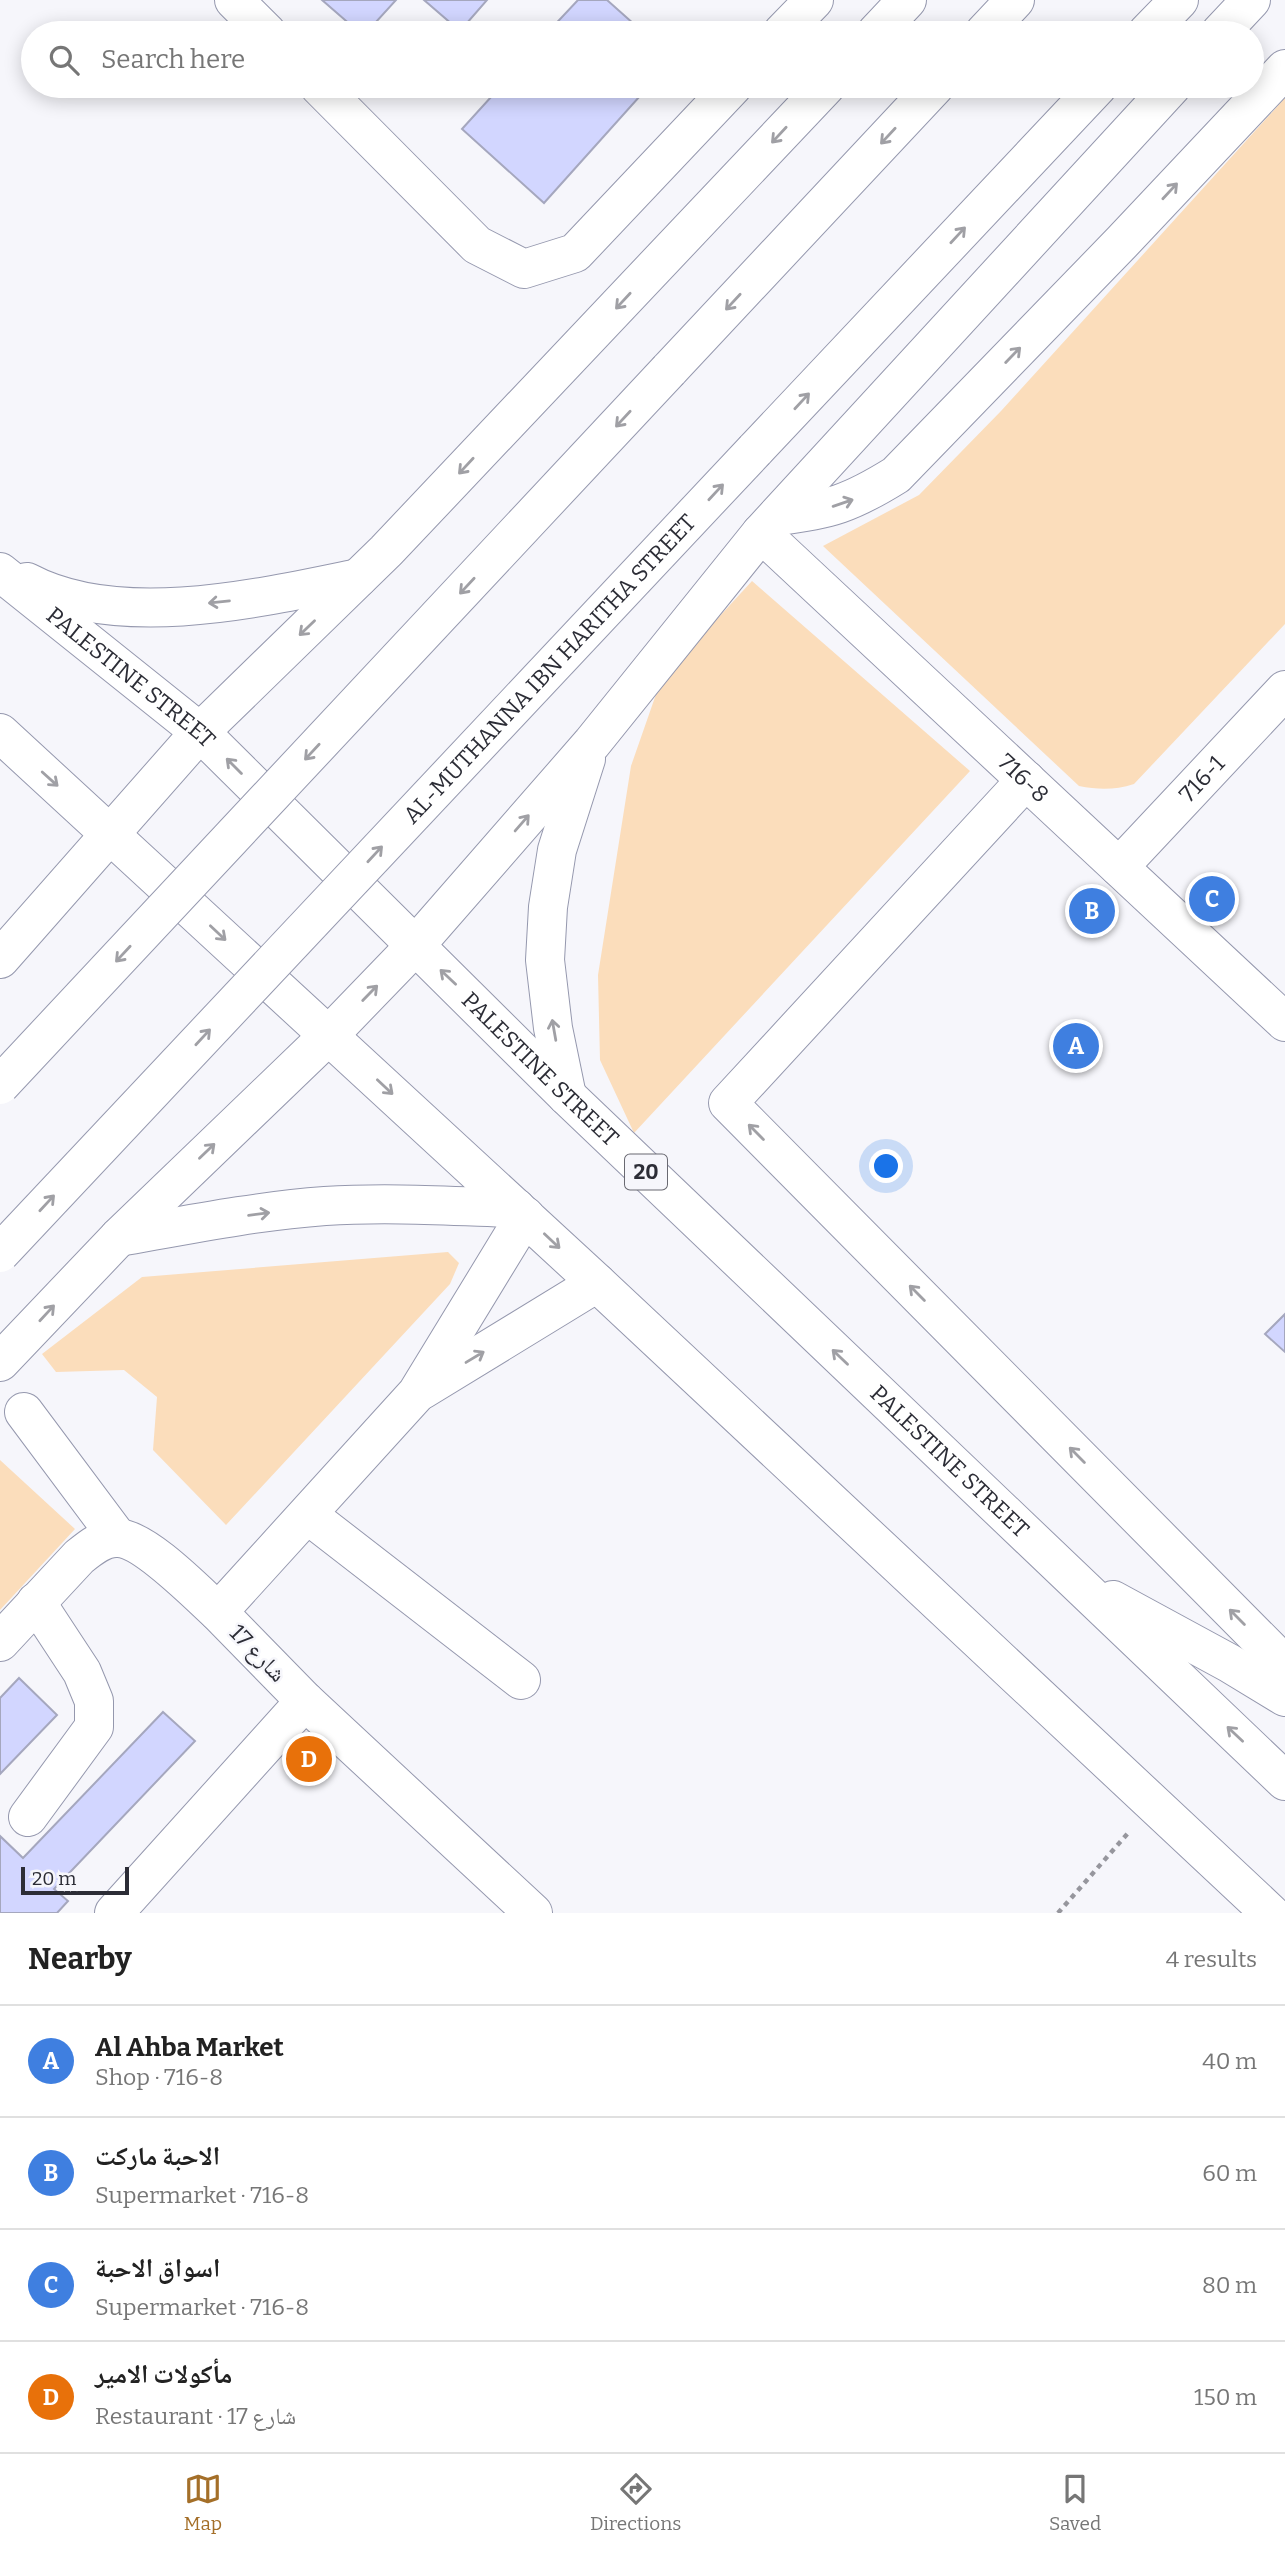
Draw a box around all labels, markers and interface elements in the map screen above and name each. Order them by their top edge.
search box [21,21,1264,98]
icon: search [45,41,83,79]
text: Search here [101,44,245,75]
one-way arrow [771,126,788,143]
one-way arrow [880,127,897,144]
one-way arrow [1162,183,1179,200]
one-way arrow [949,227,966,244]
one-way arrow [614,292,631,309]
one-way arrow [724,293,741,310]
one-way arrow [1005,347,1022,364]
one-way arrow [793,393,810,410]
one-way arrow [614,410,631,427]
one-way arrow [458,457,475,474]
one-way arrow [708,483,724,501]
one-way arrow [832,496,854,508]
street label: AL-MUTHANNA IBN HARITHA STREET [397,508,701,829]
one-way arrow [459,577,476,594]
one-way arrow [208,596,230,609]
street label: PALESTINE STREET [41,601,221,753]
one-way arrow [299,619,316,636]
one-way arrow [304,743,320,761]
street label: 716-8 [992,748,1055,808]
street label: 716-1 [1173,749,1231,808]
one-way arrow [225,758,242,775]
one-way arrow [41,770,59,786]
one-way arrow [514,814,530,832]
one-way arrow [367,846,384,863]
pin: C [1189,873,1235,925]
pin: B [1069,885,1115,937]
one-way arrow [209,925,227,941]
one-way arrow [115,945,131,963]
one-way arrow [440,969,457,986]
one-way arrow [361,984,378,1001]
street label: PALESTINE STREET [456,986,625,1152]
one-way arrow [547,1019,560,1042]
pin: A [1053,1020,1099,1072]
one-way arrow [194,1029,211,1046]
one-way arrow [376,1079,393,1096]
one-way arrow [748,1124,765,1141]
one-way arrow [198,1143,215,1160]
your location [869,1149,903,1183]
road number: 20 [625,1154,667,1190]
one-way arrow [38,1195,55,1212]
one-way arrow [247,1208,270,1221]
one-way arrow [543,1233,560,1250]
one-way arrow [908,1285,925,1302]
one-way arrow [38,1305,55,1322]
one-way arrow [832,1349,849,1366]
one-way arrow [465,1350,485,1364]
street label: PALESTINE STREET [865,1379,1035,1543]
one-way arrow [1068,1447,1085,1464]
one-way arrow [1229,1608,1246,1625]
street label: شارع 17 [223,1618,292,1688]
one-way arrow [1227,1725,1244,1742]
pin: D [286,1733,332,1785]
scale bar [21,1864,130,1896]
text: 20 m [32,1867,76,1890]
text: Nearby [28,1941,132,1977]
text: 4 results [1166,1945,1257,1973]
text: Al Ahba Market [95,2032,284,2063]
text: A [43,2047,59,2075]
text: 40 m [1202,2047,1257,2075]
text: Shop · 716-8 [95,2063,223,2091]
text: الاحبة ماركت [95,2141,220,2172]
text: B [44,2159,58,2187]
text: 60 m [1202,2159,1257,2187]
text: Supermarket · 716-8 [95,2181,309,2209]
text: اسواق الاحبة [95,2253,220,2284]
text: C [44,2271,58,2299]
text: 80 m [1202,2271,1257,2299]
text: Supermarket · 716-8 [95,2293,309,2321]
text: مأكولات الامير [95,2359,232,2390]
text: D [43,2383,59,2411]
text: 150 m [1194,2383,1257,2411]
text: Restaurant · شارع 17 [95,2402,296,2430]
tab: Map [184,2470,222,2535]
tab: Directions [590,2470,681,2535]
tab: Saved [1049,2470,1101,2535]

